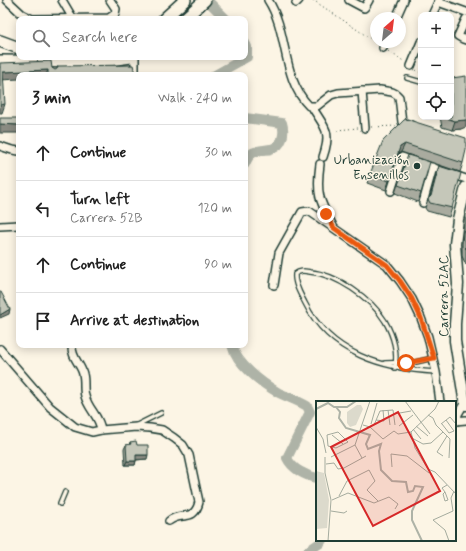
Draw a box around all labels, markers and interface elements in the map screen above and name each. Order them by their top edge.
north arrow [370,12,406,48]
map controls [418,12,454,120]
button: + [418,12,454,48]
search box [16,16,248,60]
icon: search [30,27,52,49]
text: Search here [62,28,138,48]
button: − [418,48,454,84]
button: locate [418,84,454,120]
text: 3 min [32,87,71,109]
text: Walk · 240 m [158,90,232,107]
icon: ahead [32,142,54,164]
text: Continue [70,143,126,163]
text: 30 m [205,144,232,161]
place label: Urbanización Ensenillos [334,152,409,184]
marker: Urbanización Ensenillos [412,161,422,171]
text: Turn left [70,190,130,210]
icon: left [32,198,54,220]
text: 120 m [198,200,232,217]
route end [317,205,335,223]
text: Carrera 52B [70,210,143,227]
icon: ahead [32,254,54,276]
text: Continue [70,255,126,275]
street label: Carrera 52AC [436,255,453,337]
text: 90 m [204,256,232,273]
icon: arrive [32,310,54,332]
text: Arrive at destination [70,311,199,331]
route start [397,354,415,372]
inset map [316,401,456,541]

